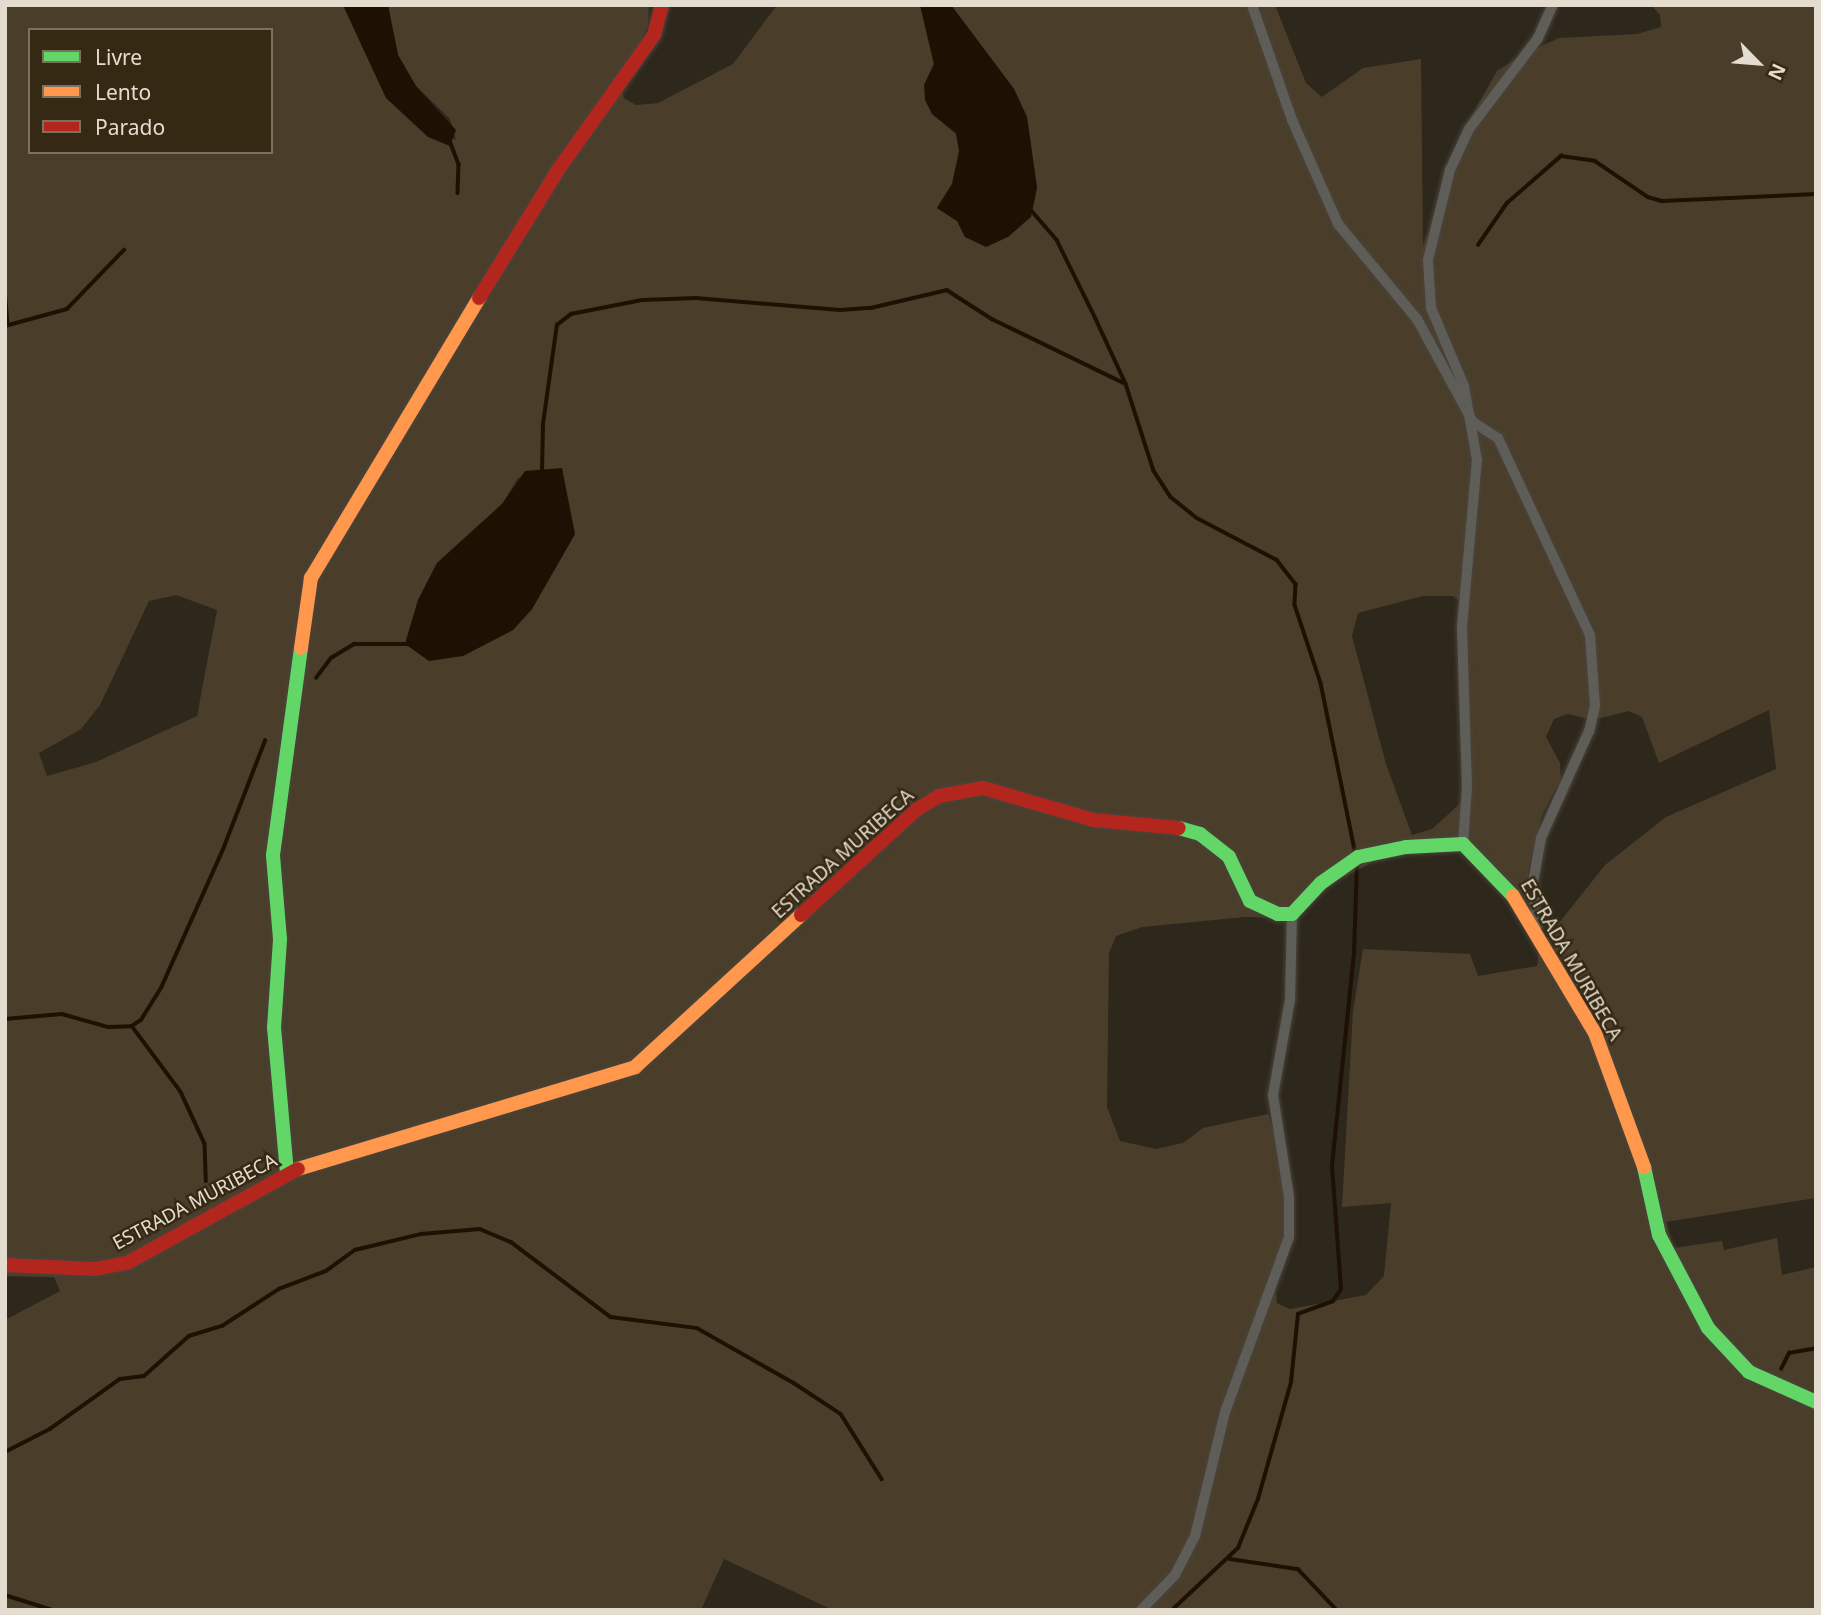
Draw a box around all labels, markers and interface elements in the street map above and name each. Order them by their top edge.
legend [28,28,273,154]
north arrow [1723,28,1793,98]
text: Livre [95,43,142,71]
text: N [1762,59,1792,84]
text: Lento [95,78,151,106]
text: Parado [95,113,165,141]
street label: ESTRADA MURIBECA [768,784,918,924]
street label: ESTRADA MURIBECA [1515,875,1627,1045]
street label: ESTRADA MURIBECA [109,1149,281,1255]

